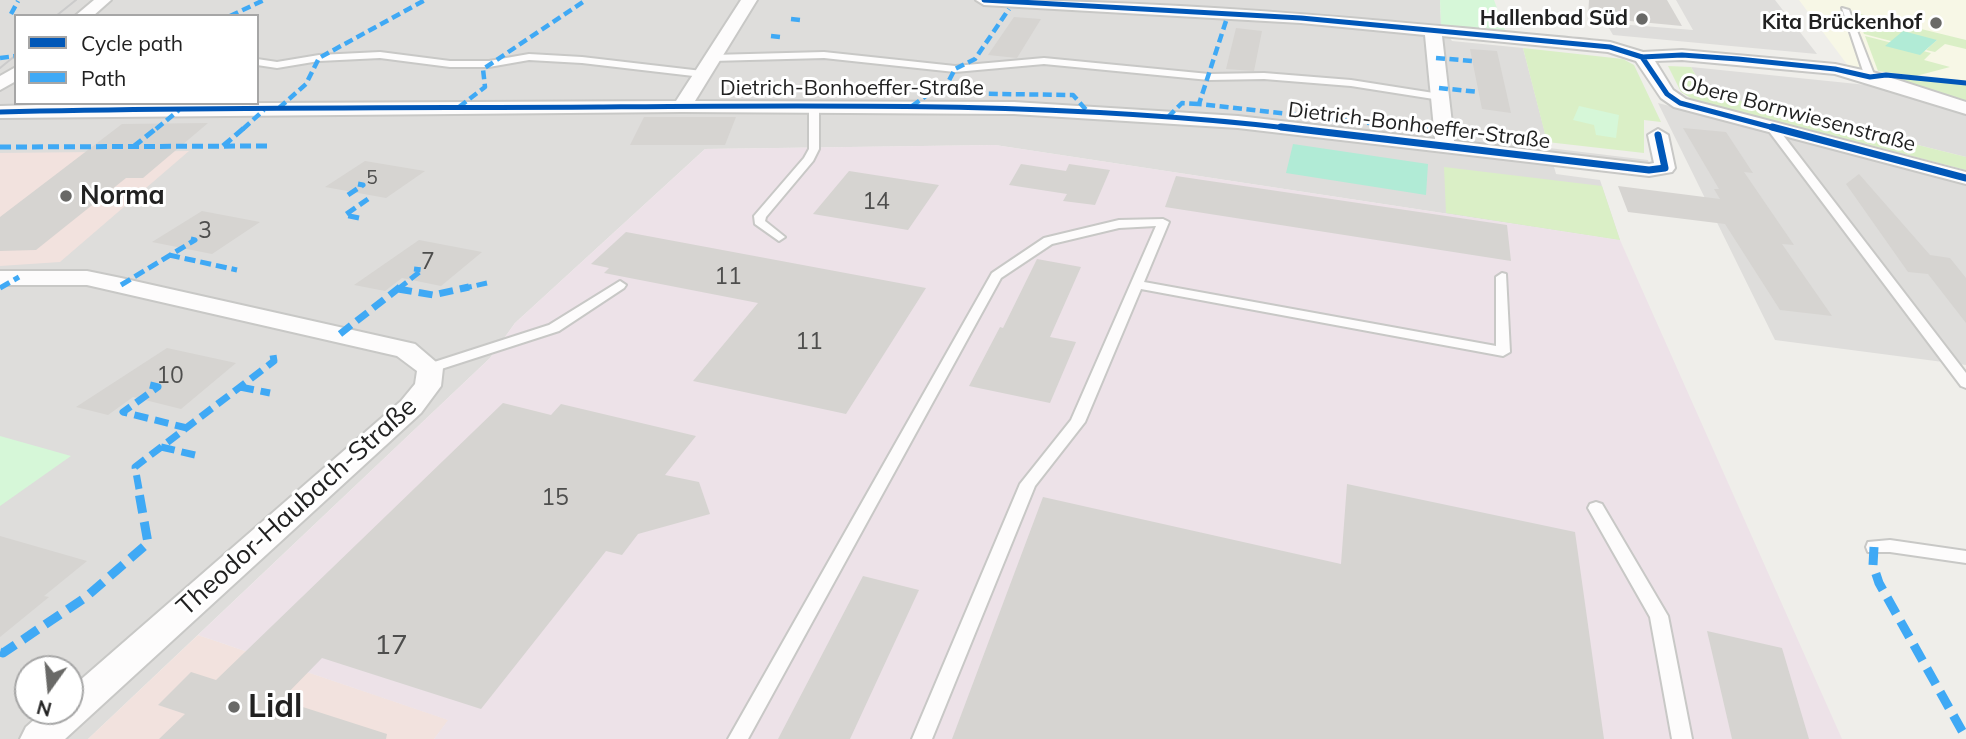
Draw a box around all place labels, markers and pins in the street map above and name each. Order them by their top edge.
place label: Hallenbad Süd [1480,6,1628,32]
place label: Kita Brückenhof [1762,10,1922,36]
marker: Hallenbad Süd [1634,11,1650,27]
marker: Kita Brückenhof [1928,15,1944,31]
place label: Norma [80,180,165,212]
marker: Norma [58,188,74,204]
place label: Lidl [248,688,302,726]
marker: Lidl [226,699,242,715]

